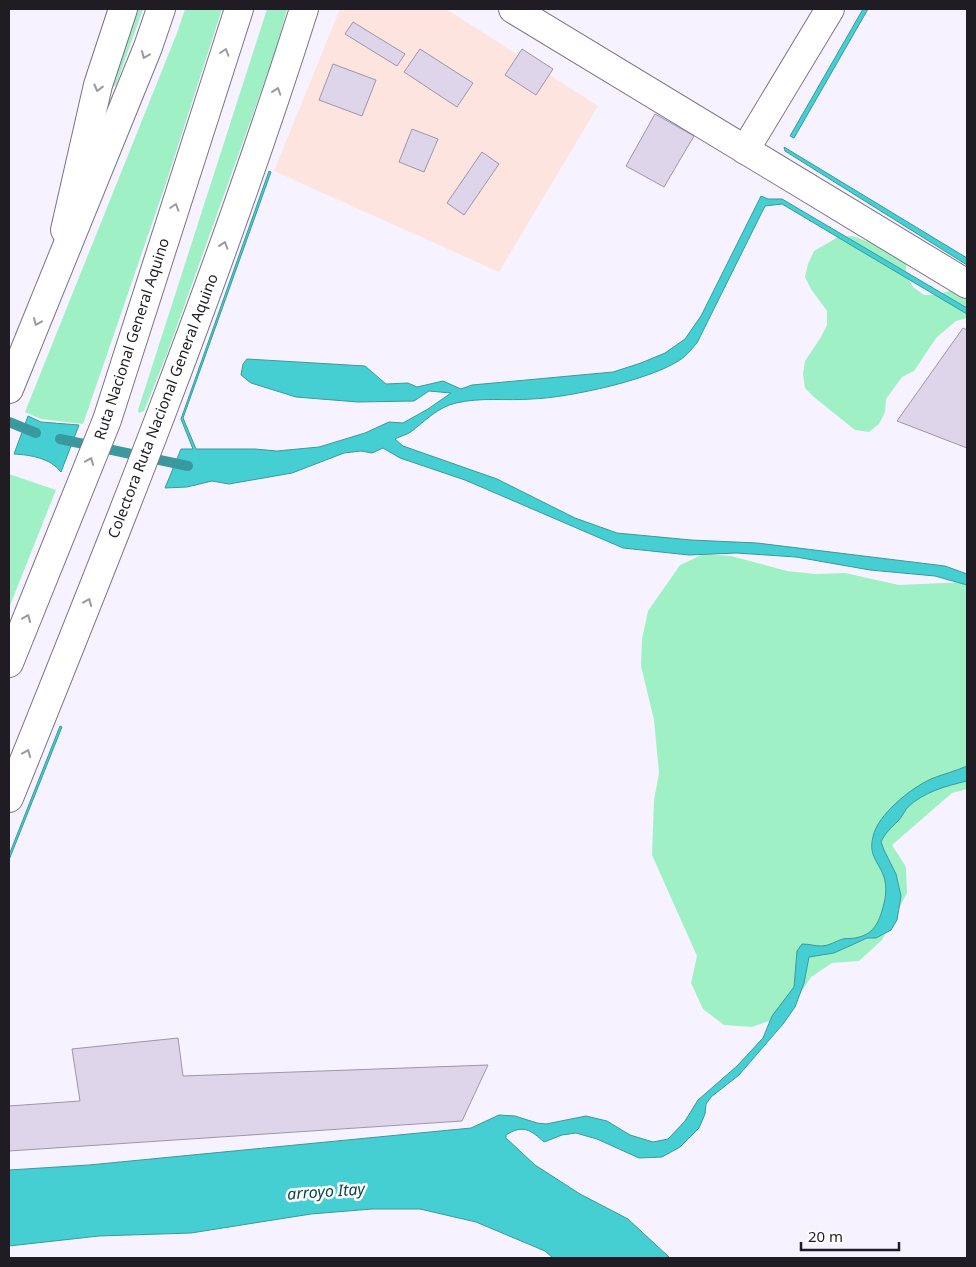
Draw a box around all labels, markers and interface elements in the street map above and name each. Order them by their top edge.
one-way arrow [219,48,229,57]
one-way arrow [141,50,151,59]
one-way arrow [93,84,104,93]
one-way arrow [271,87,281,96]
one-way arrow [170,203,180,211]
street label: Ruta Nacional General Aquino [89,235,173,442]
one-way arrow [218,241,228,249]
street label: Colectora Ruta Nacional General Aquino [102,270,222,541]
one-way arrow [33,317,43,326]
one-way arrow [84,457,94,466]
one-way arrow [82,598,92,607]
one-way arrow [21,614,31,623]
one-way arrow [21,749,31,758]
water label: arroyo Itay [286,1177,367,1205]
scale bar [801,1220,898,1252]
text: 20 m [808,1226,843,1246]

